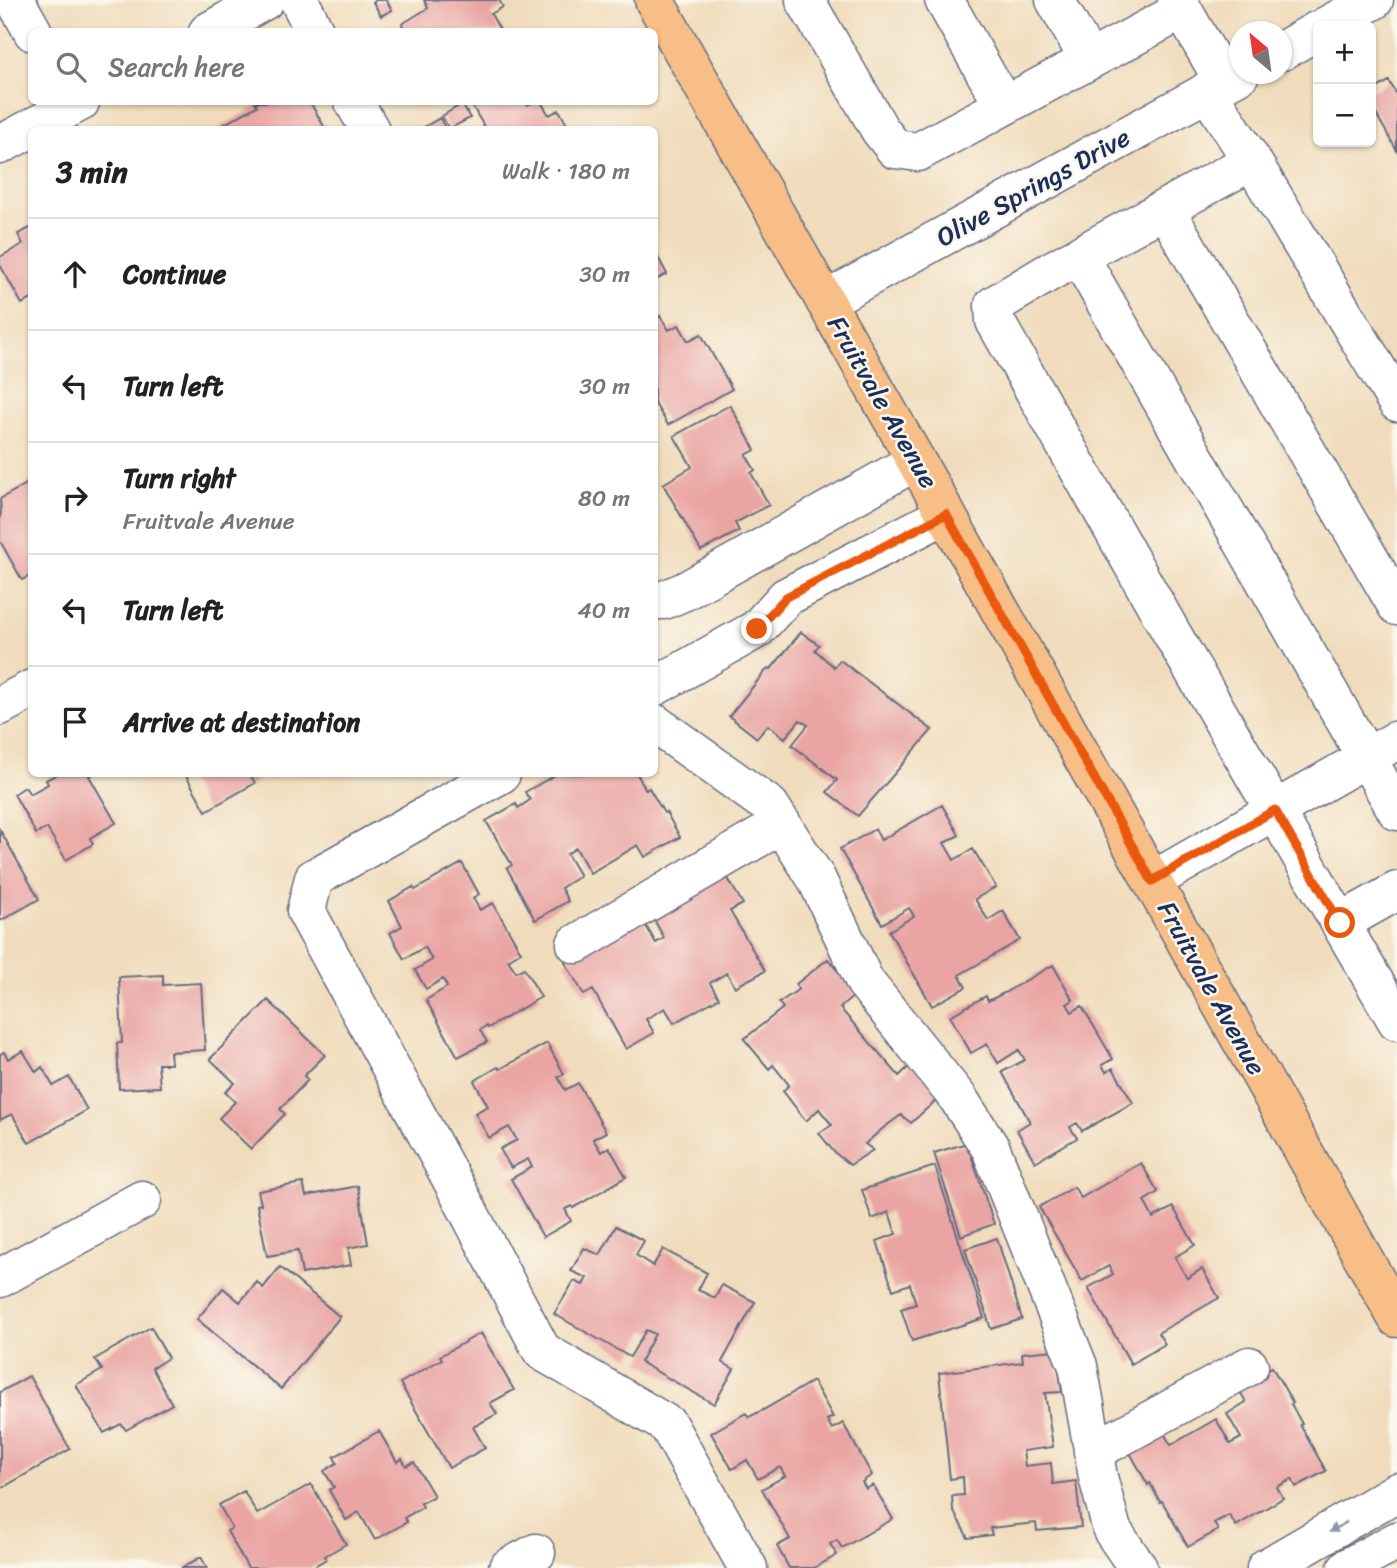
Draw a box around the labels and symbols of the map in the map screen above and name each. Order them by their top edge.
north arrow [1229,21,1292,84]
street label: Olive Springs Drive [927,114,1139,260]
street label: Fruitvale Avenue [815,307,951,497]
route end [741,613,772,644]
street label: Fruitvale Avenue [1145,892,1279,1084]
route start [1324,907,1355,938]
one-way arrow [1328,1521,1348,1533]

